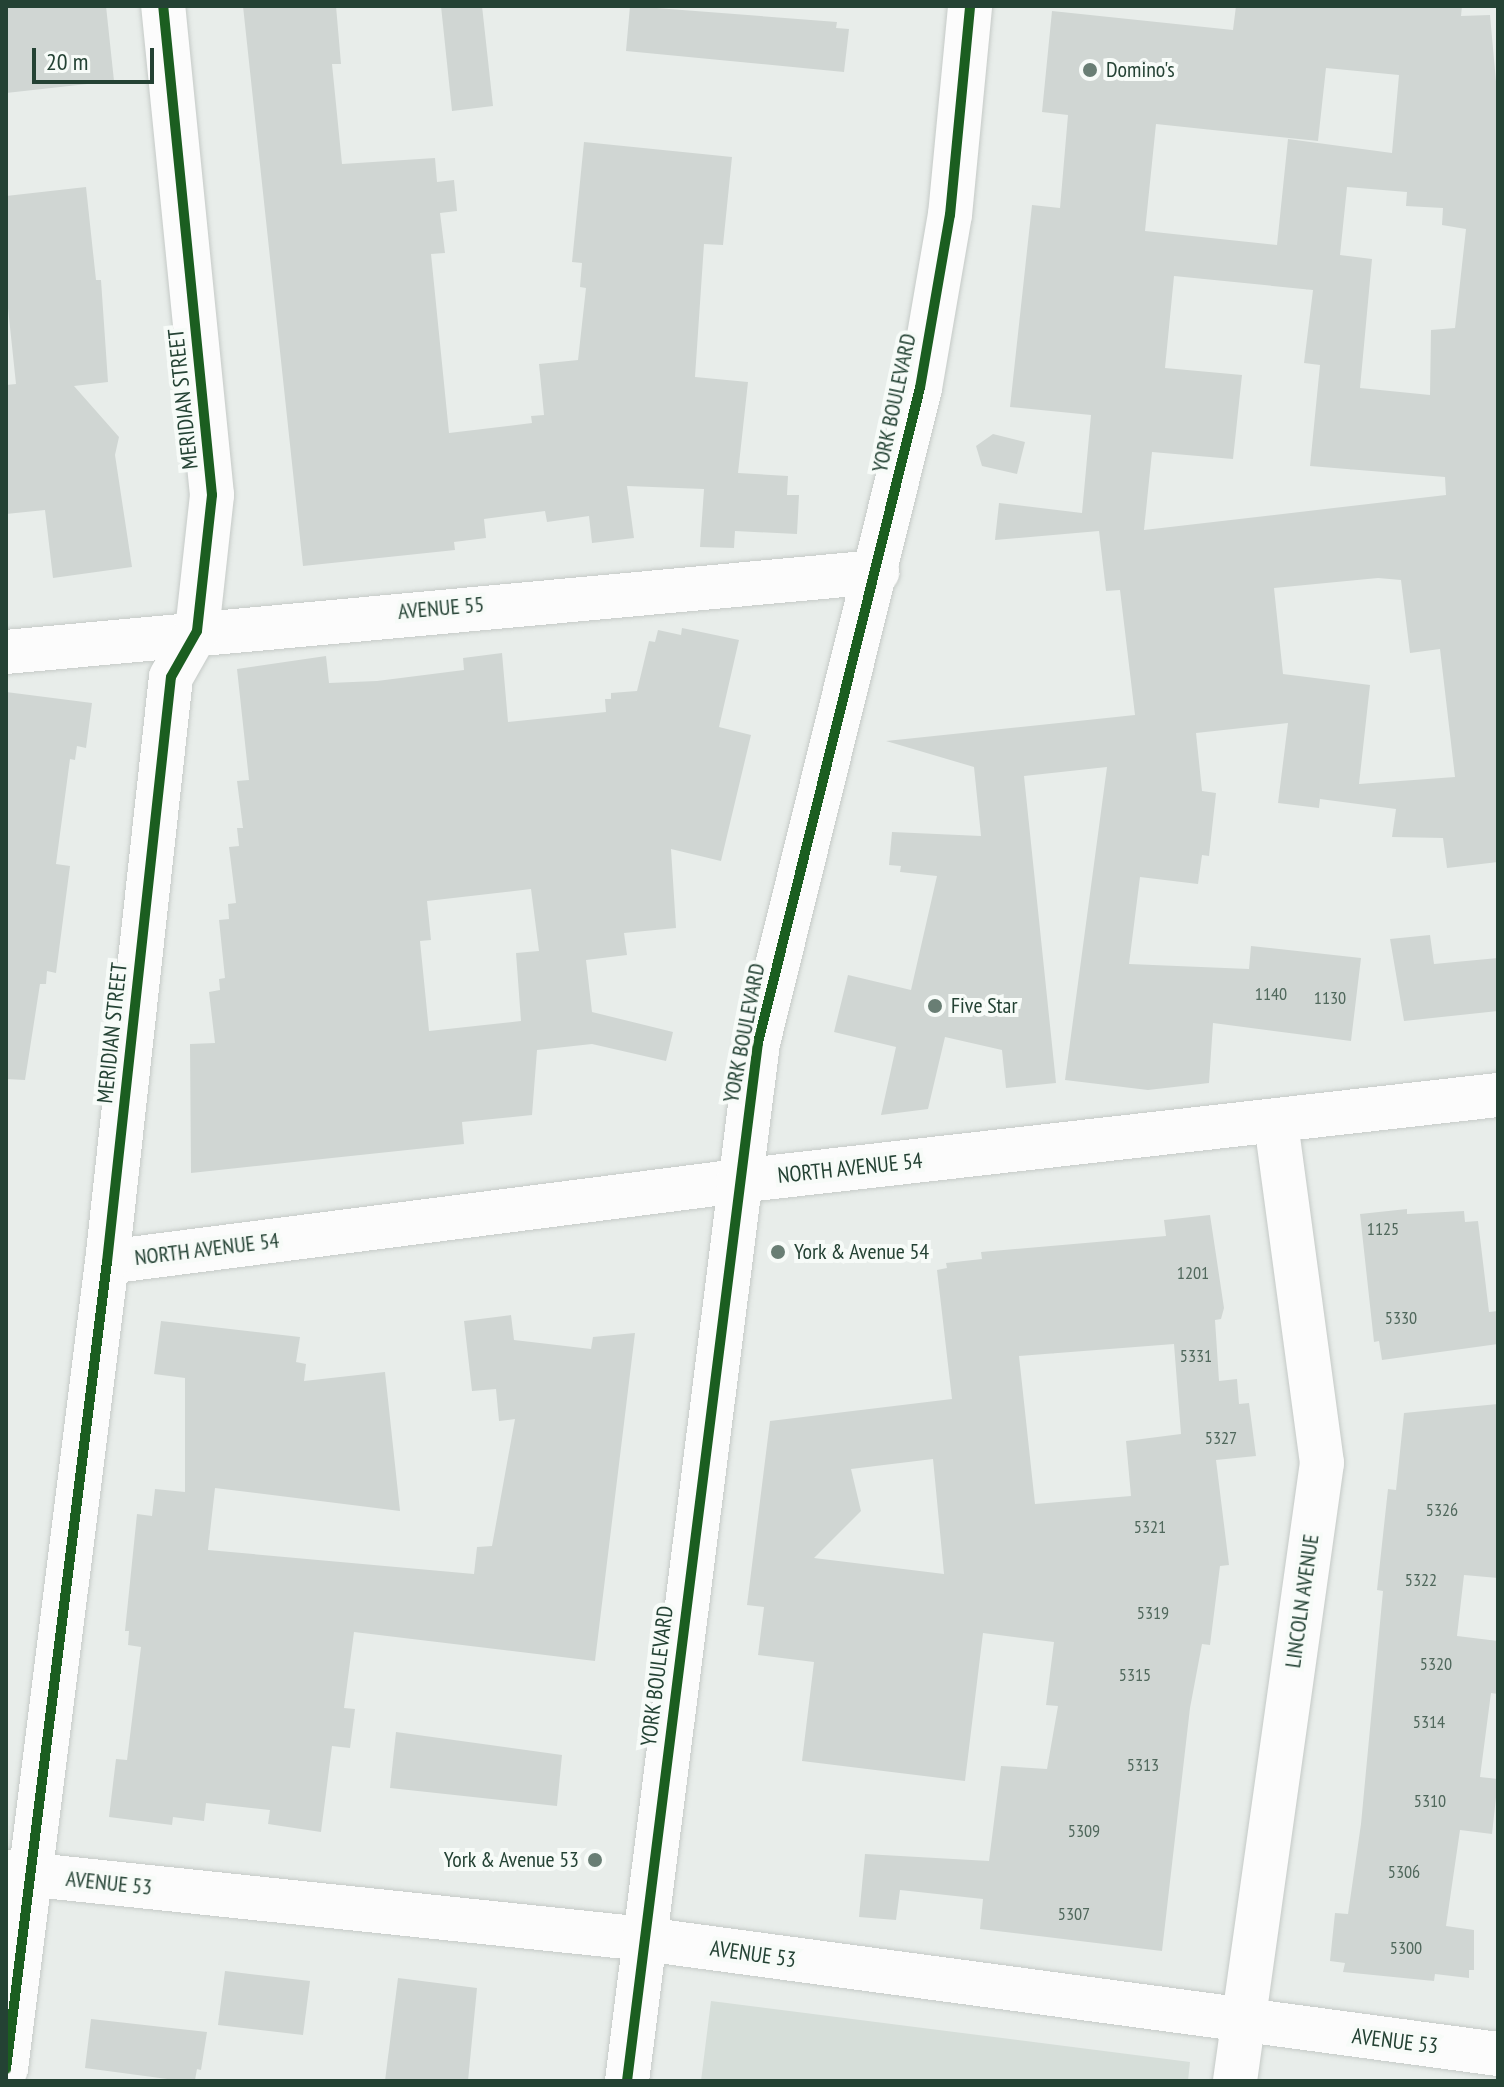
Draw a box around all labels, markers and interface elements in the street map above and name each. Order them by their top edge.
scale bar [36,32,158,82]
text: 20 m [46,46,88,77]
place label: Domino's [1106,57,1175,83]
marker: Domino's [1081,61,1099,79]
street label: MERIDIAN STREET [162,327,204,471]
street label: YORK BOULEVARD [866,331,922,475]
street label: AVENUE 55 [397,591,485,625]
street label: MERIDIAN STREET [91,961,133,1105]
street label: YORK BOULEVARD [718,961,770,1105]
house number: 1140 [1255,983,1287,1005]
house number: 1130 [1314,987,1346,1009]
place label: Five Star [951,993,1017,1019]
marker: Five Star [926,997,944,1015]
street label: NORTH AVENUE 54 [776,1147,924,1189]
house number: 1125 [1367,1218,1399,1240]
street label: NORTH AVENUE 54 [133,1227,281,1271]
place label: York & Avenue 54 [794,1239,930,1265]
marker: York & Avenue 54 [769,1243,787,1261]
house number: 1201 [1177,1262,1209,1284]
house number: 5330 [1385,1307,1417,1329]
house number: 5331 [1180,1345,1212,1367]
house number: 5327 [1205,1427,1237,1449]
house number: 5326 [1426,1499,1458,1521]
house number: 5321 [1134,1516,1166,1538]
street label: LINCOLN AVENUE [1280,1532,1324,1670]
house number: 5322 [1405,1569,1437,1591]
house number: 5319 [1137,1602,1169,1624]
street label: YORK BOULEVARD [635,1604,679,1748]
house number: 5320 [1420,1653,1452,1675]
house number: 5315 [1119,1664,1151,1686]
house number: 5314 [1413,1711,1445,1733]
house number: 5313 [1127,1754,1159,1776]
house number: 5310 [1414,1790,1446,1812]
house number: 5309 [1068,1820,1100,1842]
place label: York & Avenue 53 [443,1847,579,1873]
marker: York & Avenue 53 [586,1851,604,1869]
house number: 5306 [1388,1861,1420,1883]
street label: AVENUE 53 [65,1865,153,1901]
house number: 5307 [1058,1903,1090,1925]
street label: AVENUE 53 [708,1935,798,1973]
house number: 5300 [1390,1937,1422,1959]
street label: AVENUE 53 [1351,2023,1439,2059]

